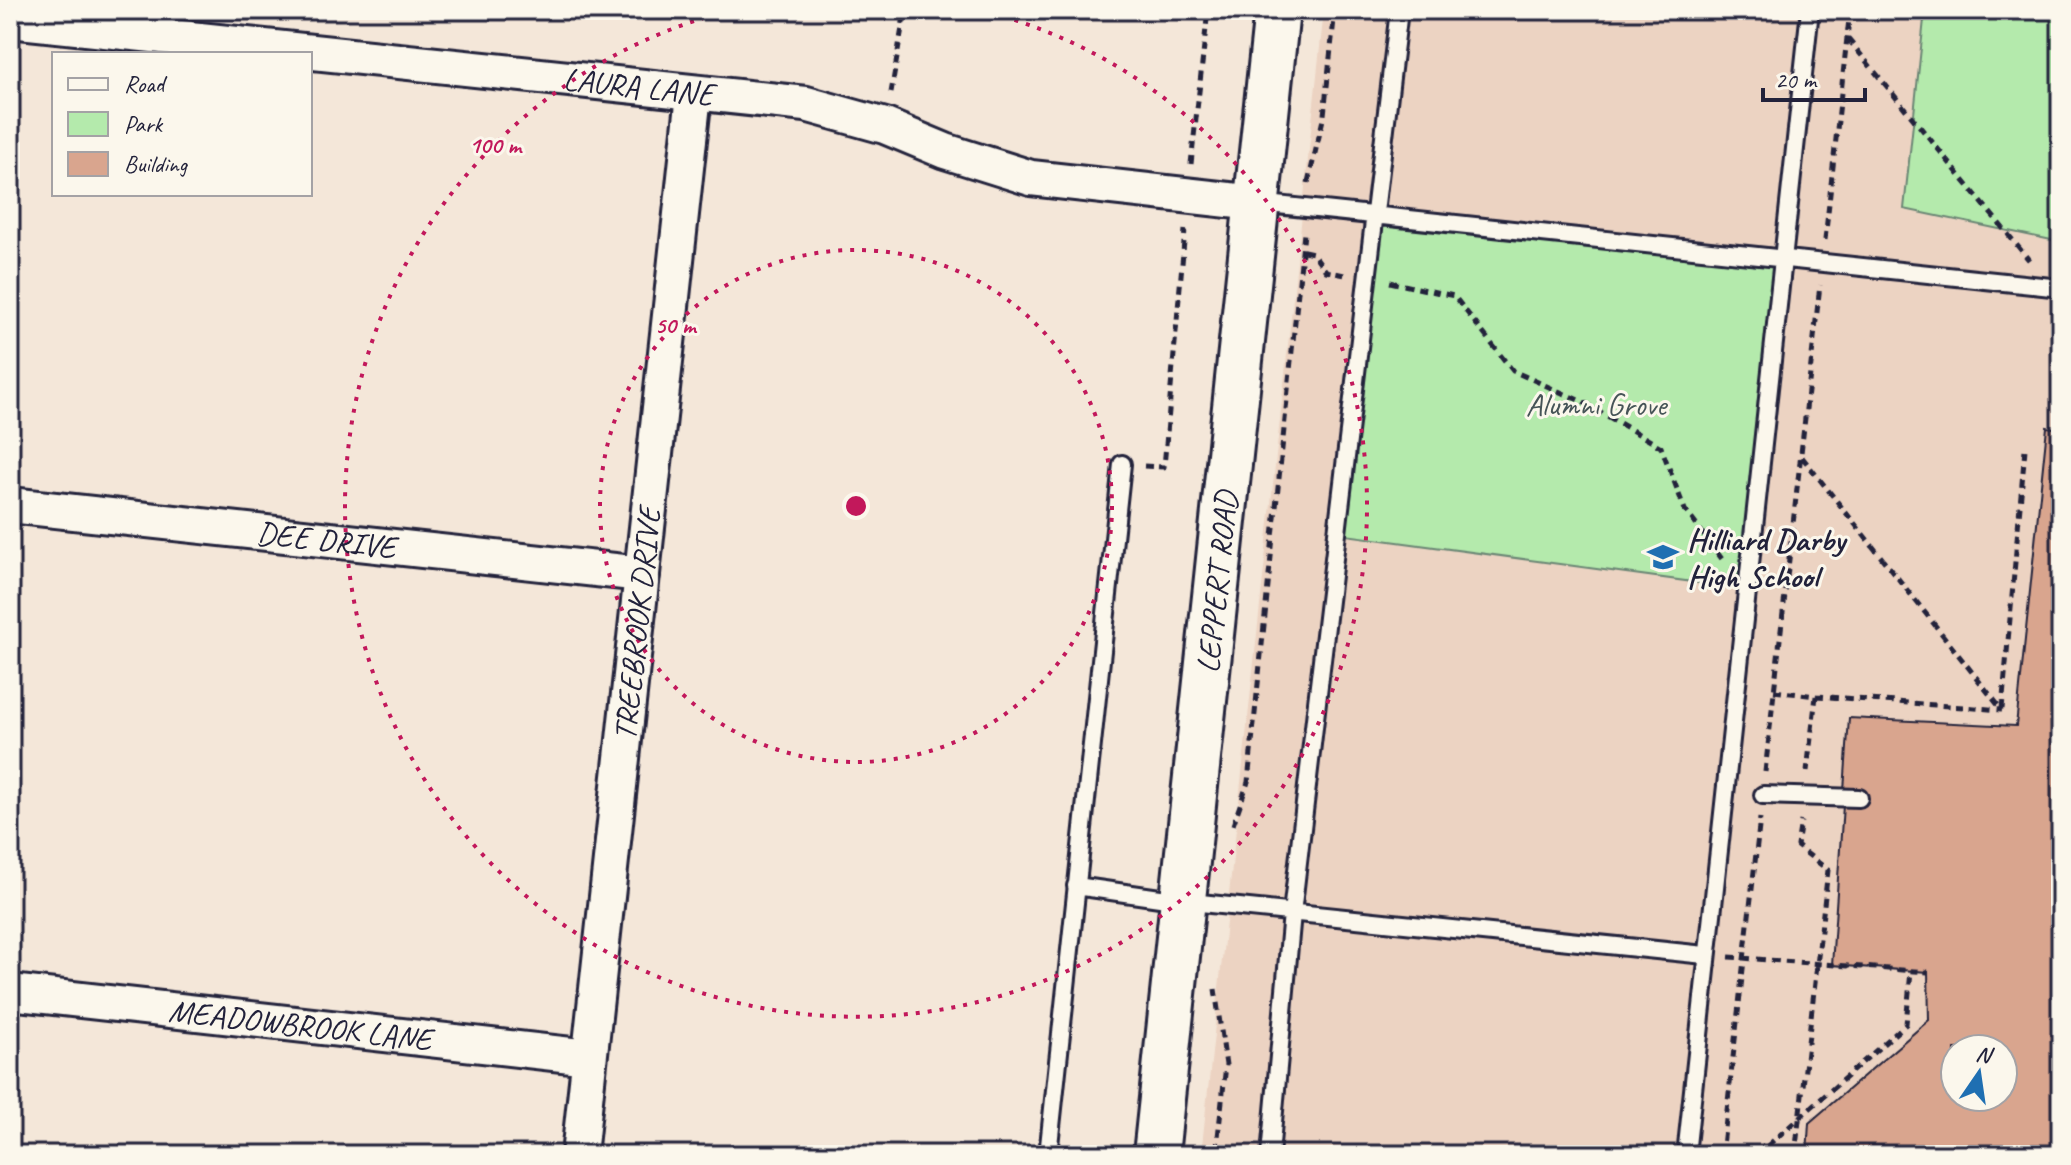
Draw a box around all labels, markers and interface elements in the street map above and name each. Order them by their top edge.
legend [52,52,312,196]
scale bar [1763,52,1865,102]
street label: LAURA LANE [562,59,720,116]
text: 20 m [1775,65,1818,95]
text: Road [124,69,168,99]
text: Park [124,109,164,139]
text: 100 m [469,130,523,160]
text: Building [124,149,189,179]
text: 50 m [655,310,698,340]
park label: Alumni Grove [1526,384,1669,425]
street label: LEPPERT ROAD [1187,487,1247,675]
centre of rings [842,492,870,520]
street label: TREEBROOK DRIVE [604,501,670,743]
street label: DEE DRIVE [255,512,401,568]
place label: Hilliard Darby High School [1687,519,1848,597]
school or university icon: Hilliard Darby High School [1646,540,1680,574]
street label: MEADOWBROOK LANE [167,990,438,1061]
north arrow [1939,1033,2019,1113]
text: N [1973,1039,1996,1070]

